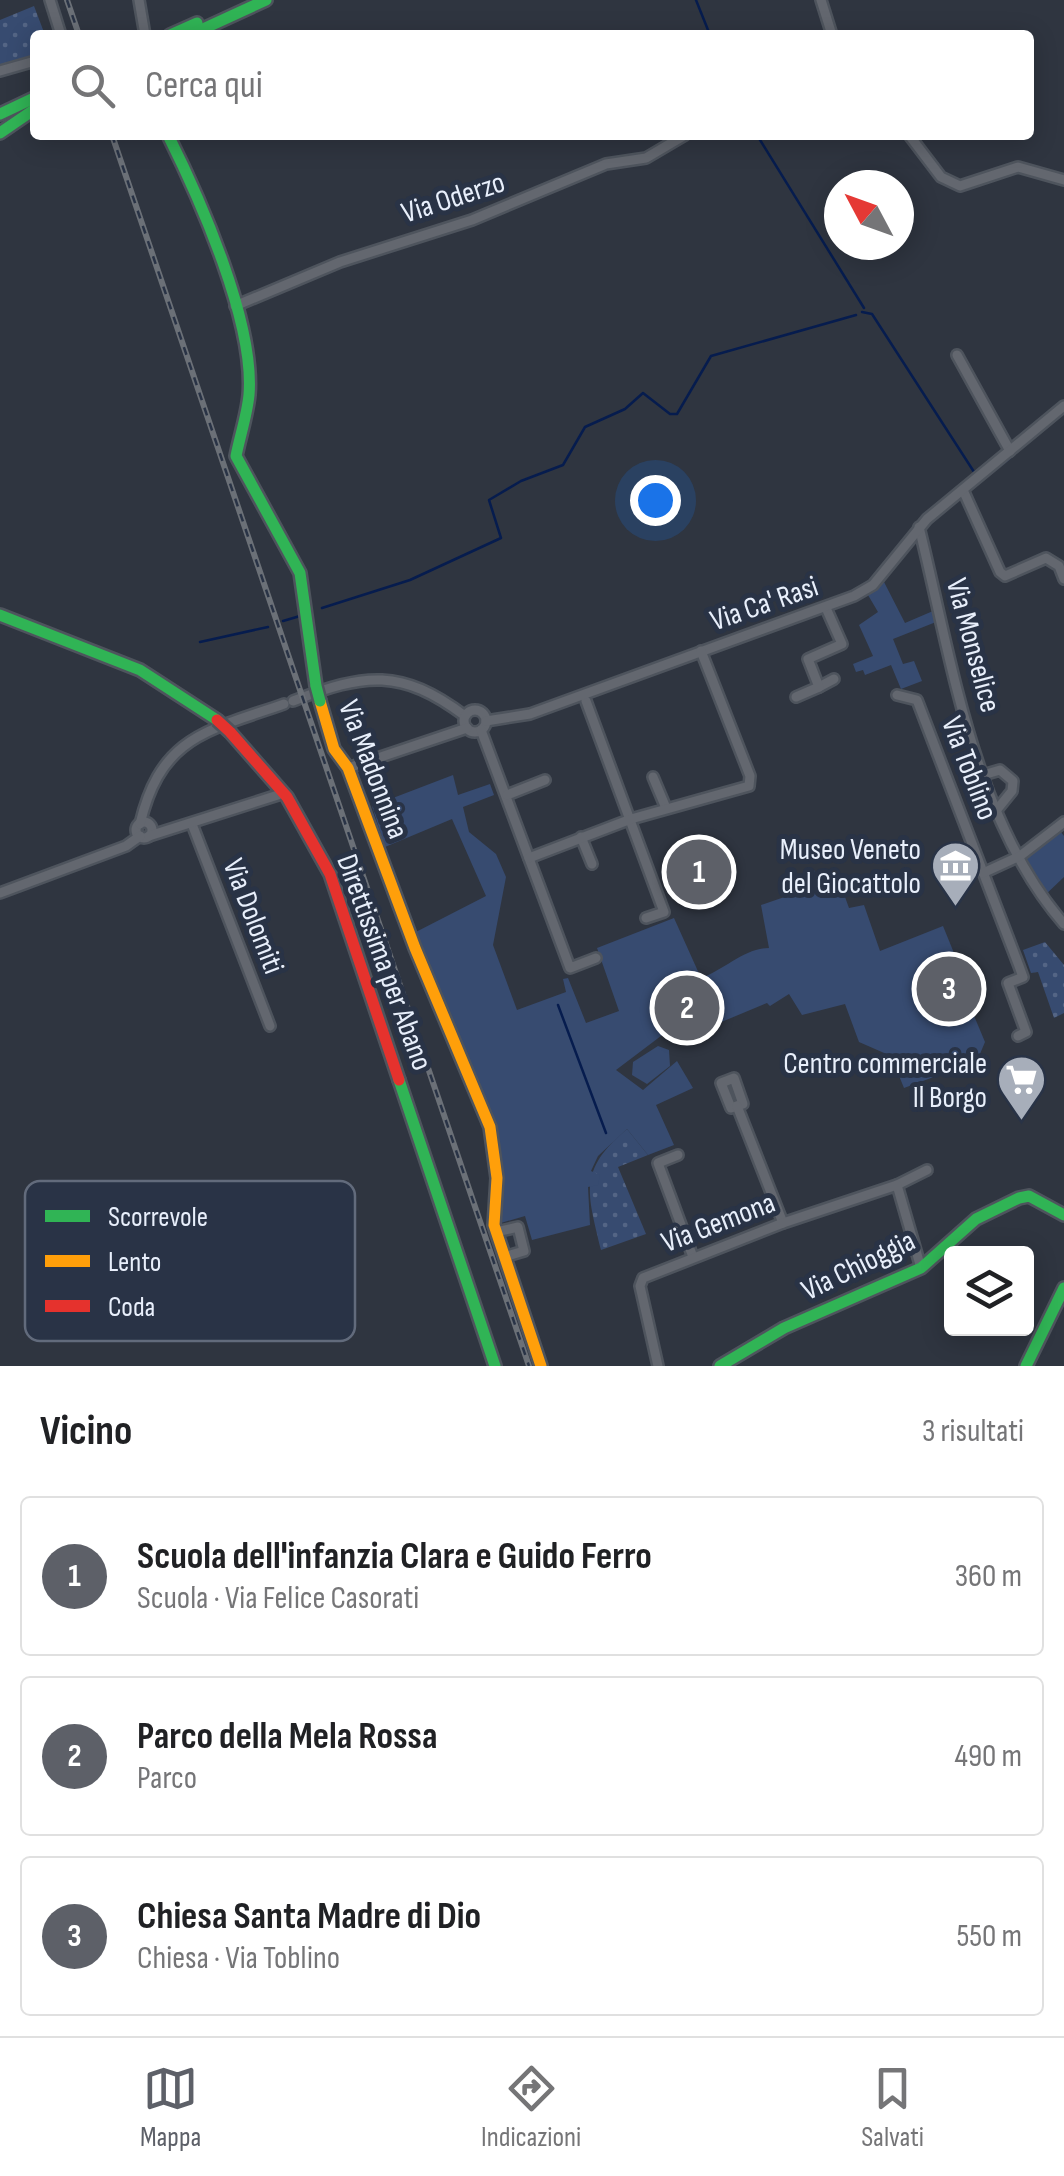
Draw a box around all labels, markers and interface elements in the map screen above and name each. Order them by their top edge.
search box [30,30,1034,140]
icon: search [65,58,120,113]
text: Cerca qui [145,63,263,108]
street label: Via Oderzo [397,164,509,231]
north arrow [824,170,914,260]
your location [630,475,681,526]
street label: Via Ca' Rasi [706,569,823,639]
street label: Via Monselice [938,574,1008,716]
street label: Via Madonnina [330,695,416,844]
street label: Via Toblino [933,712,1005,825]
place label: Museo Veneto del Giocattolo [780,832,921,902]
pin: 1 [666,834,732,910]
museum icon: Museo Veneto del Giocattolo [930,840,982,908]
street label: Direttissima per Abano [328,850,440,1075]
street label: Via Dolomiti [215,854,291,979]
pin: 3 [916,952,982,1026]
pin: 2 [654,970,720,1046]
place label: Centro commerciale Il Borgo [783,1046,987,1116]
supermarket icon: Centro commerciale Il Borgo [996,1054,1048,1122]
legend [25,1181,355,1341]
street label: Via Gemona [657,1185,780,1261]
text: Scorrevole [108,1201,208,1234]
street label: Via Chioggia [796,1223,921,1309]
text: Lento [108,1246,161,1279]
map controls [944,1246,1034,1336]
button: layers [944,1246,1034,1336]
text: Coda [108,1291,155,1324]
text: Vicino [40,1406,132,1457]
text: 3 risultati [922,1412,1024,1451]
text: Scuola dell'infanzia Clara e Guido Ferro [137,1534,652,1579]
text: 1 [68,1557,81,1596]
text: 360 m [955,1557,1022,1596]
text: Scuola · Via Felice Casorati [137,1579,419,1618]
text: Parco della Mela Rossa [137,1714,437,1759]
text: 2 [67,1737,82,1776]
text: 490 m [954,1737,1022,1776]
text: Parco [137,1759,197,1798]
text: Chiesa Santa Madre di Dio [137,1894,481,1939]
text: 3 [67,1917,82,1956]
text: 550 m [956,1917,1022,1956]
text: Chiesa · Via Toblino [137,1939,340,1978]
tab: Mappa [140,2061,201,2154]
tab: Indicazioni [481,2061,581,2154]
tab: Salvati [861,2061,924,2154]

